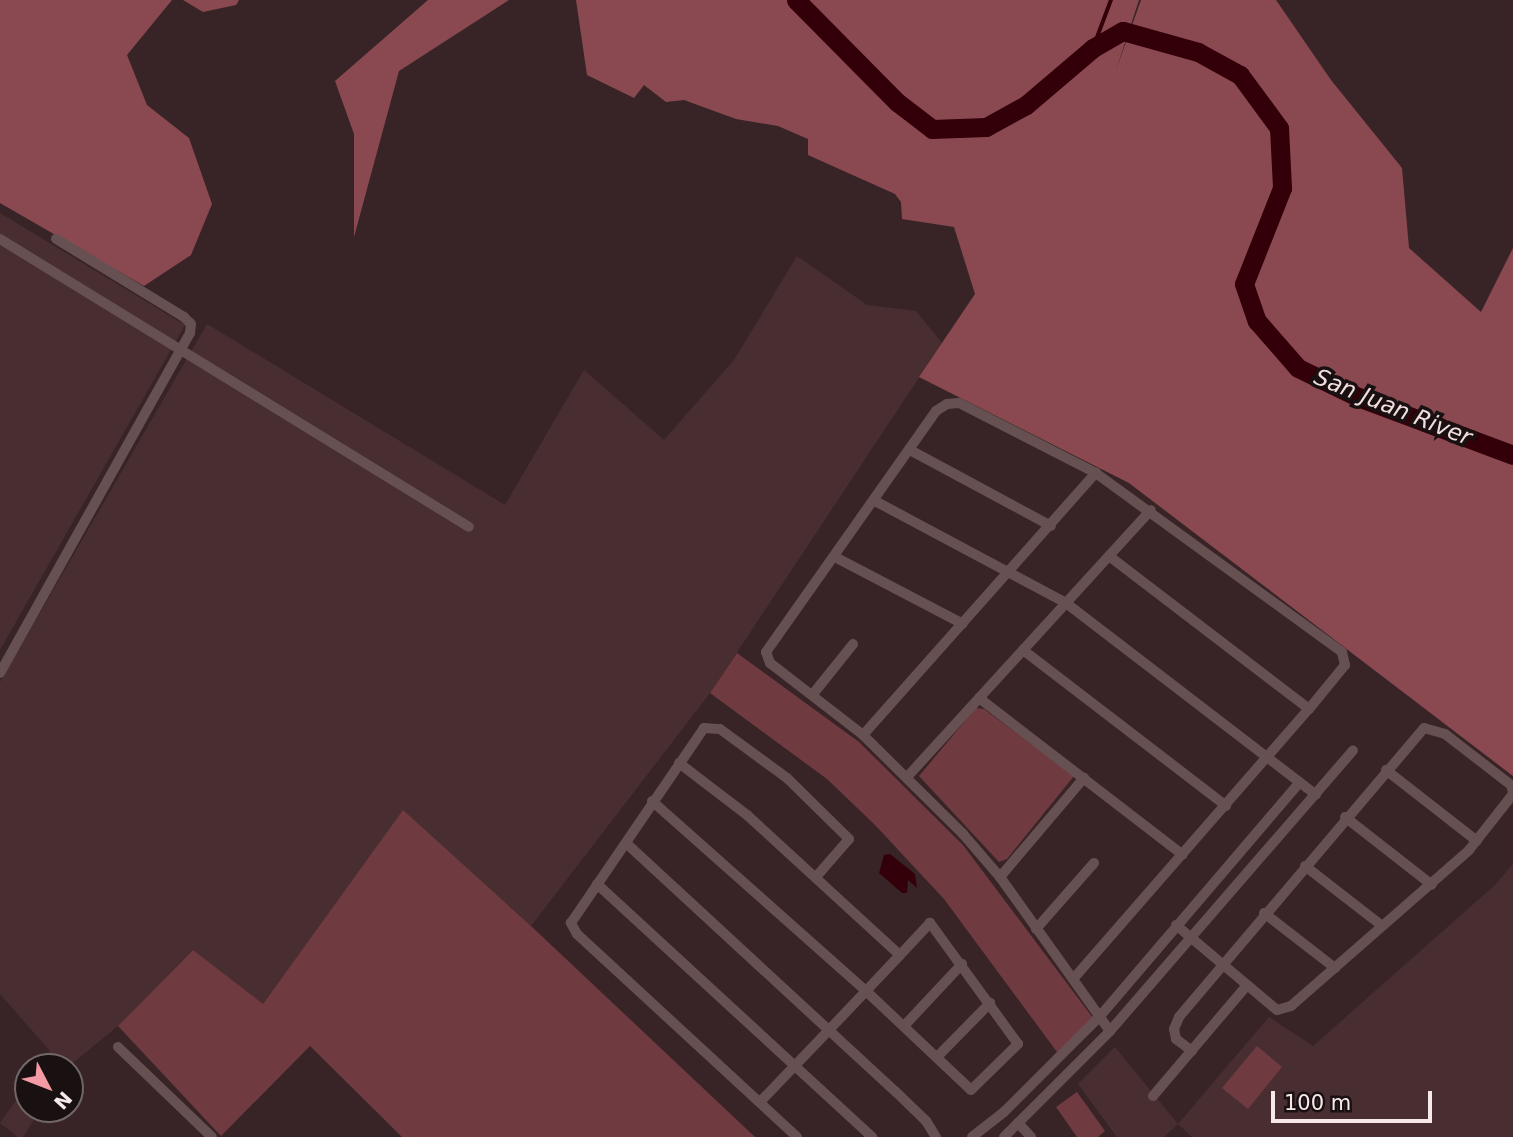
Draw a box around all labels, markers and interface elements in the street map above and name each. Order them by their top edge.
water label: San Juan River [1310,363,1476,451]
north arrow [14,1053,84,1123]
scale bar [1275,1078,1436,1122]
text: N [50,1087,77,1114]
text: 100 m [1284,1091,1351,1115]

